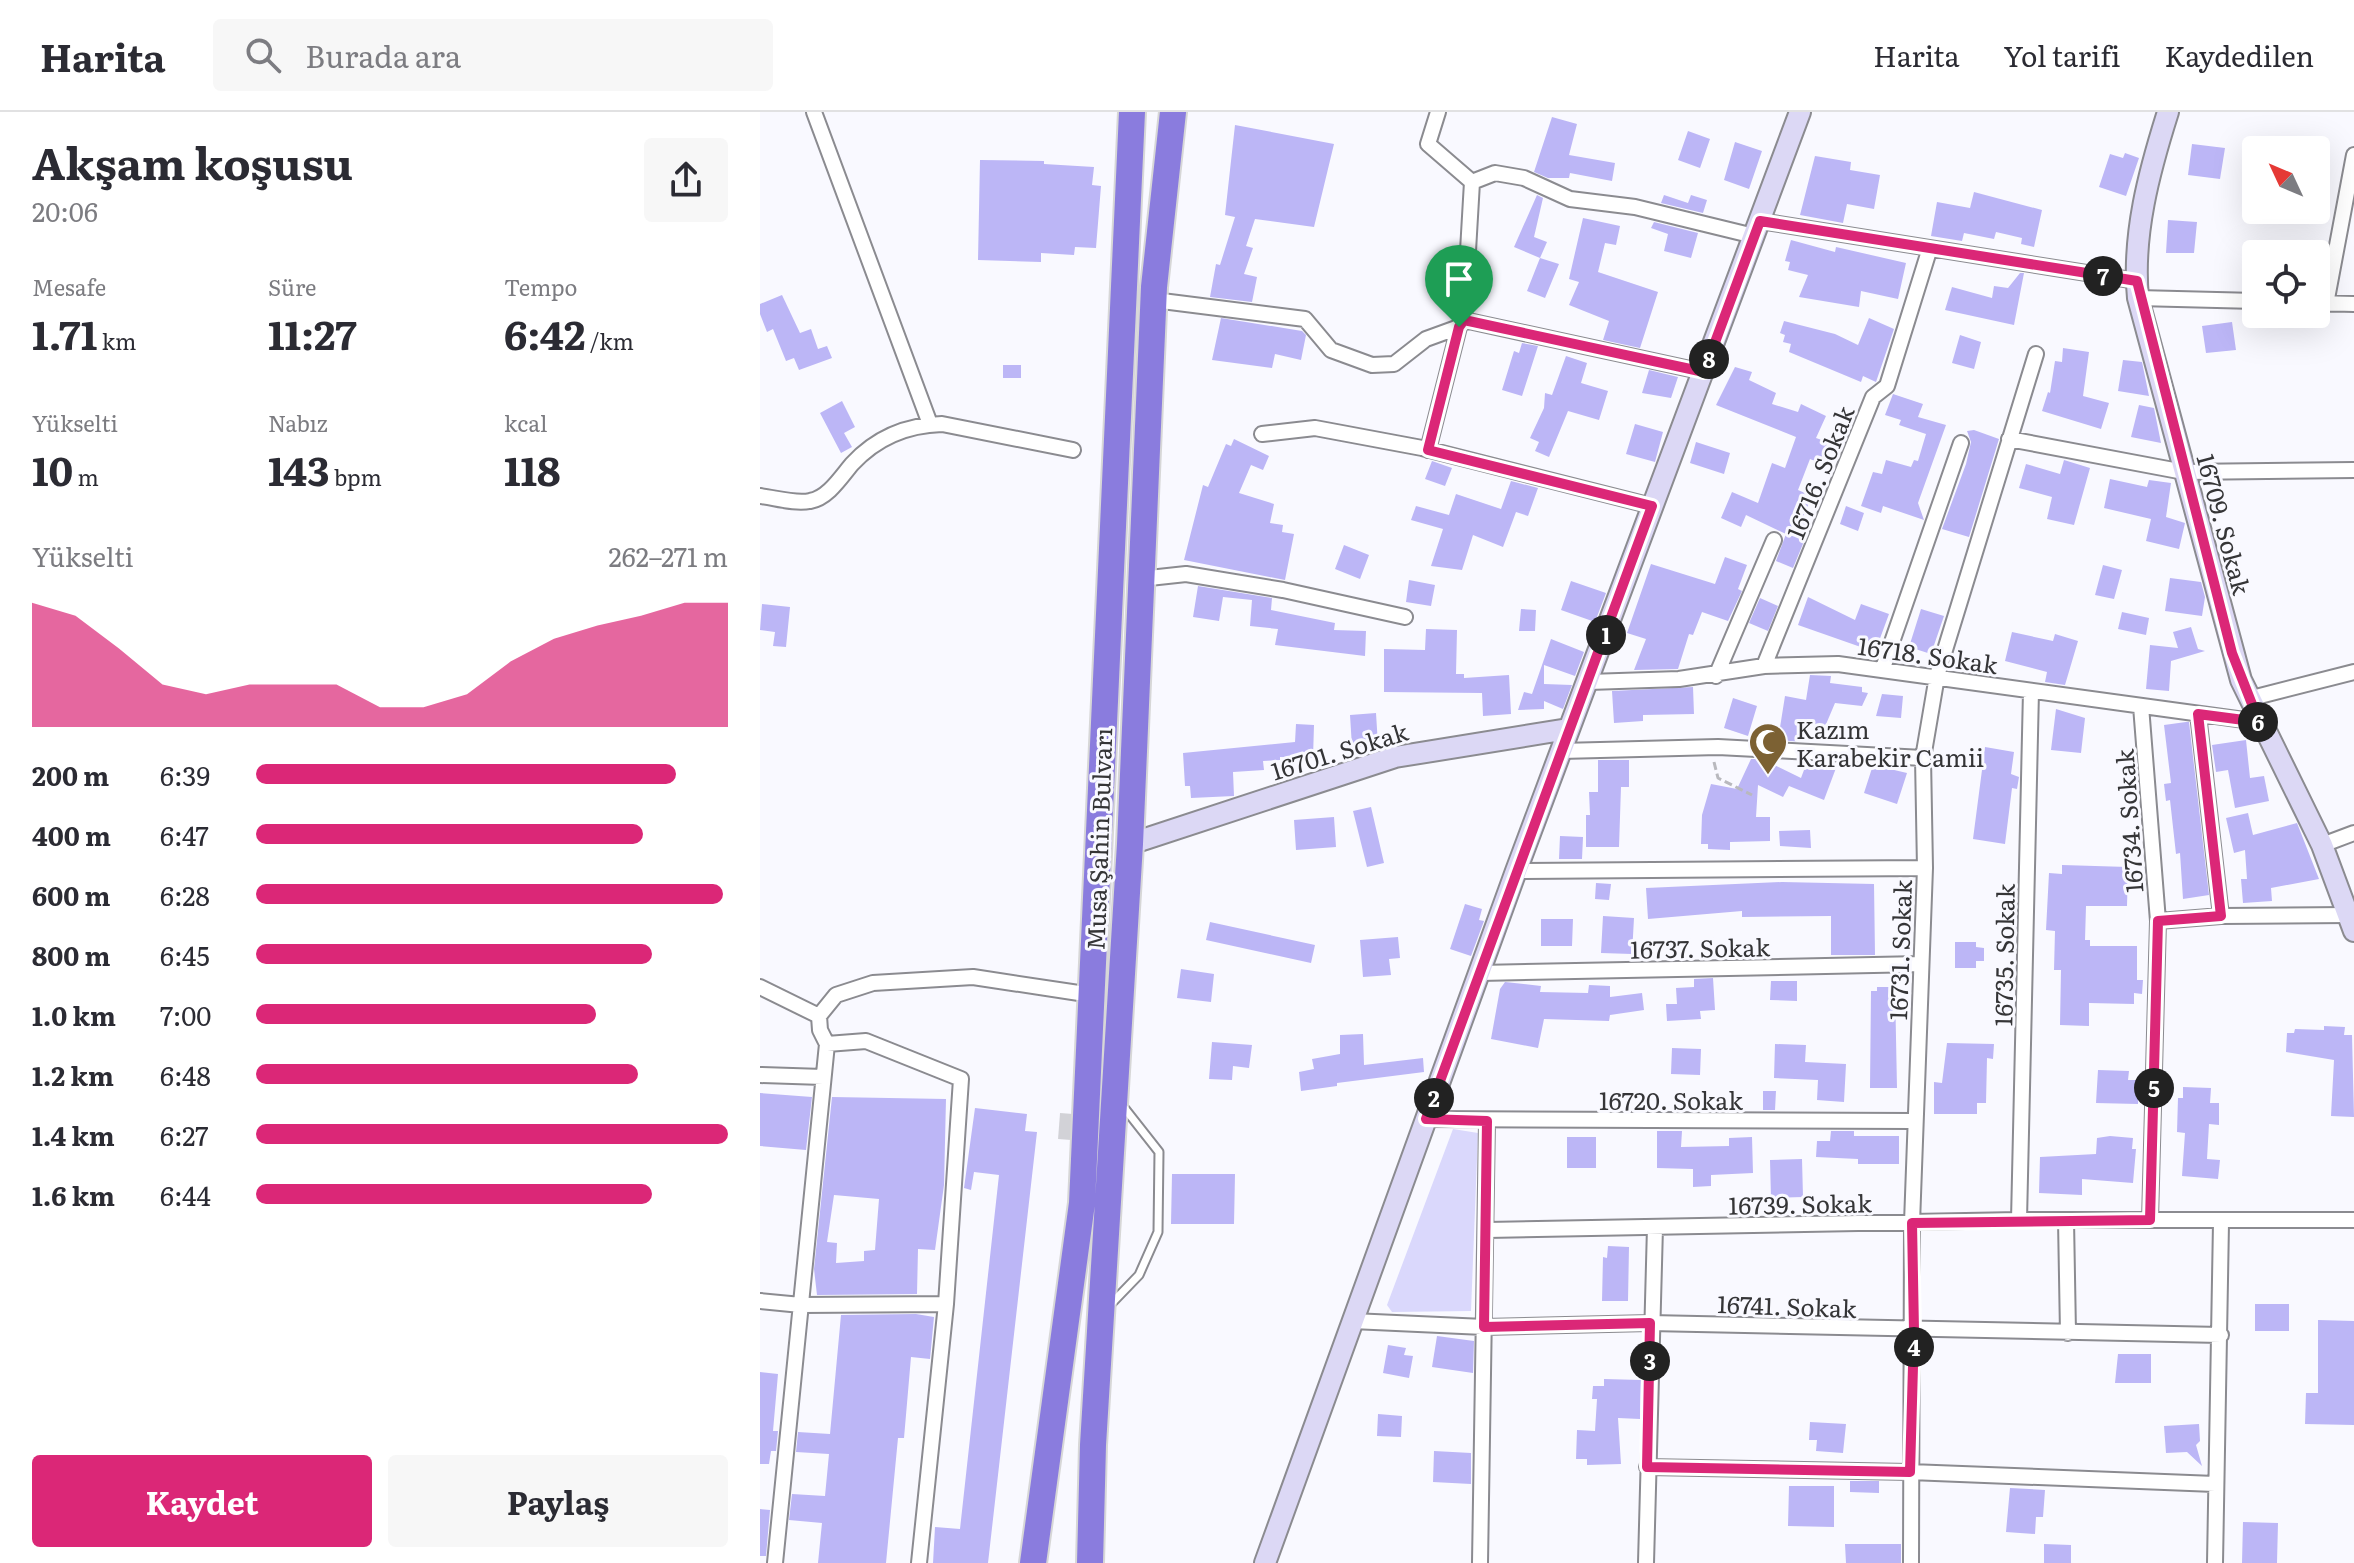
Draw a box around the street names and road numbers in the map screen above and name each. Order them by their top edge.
street label: 16716. Sokak [1776,400,1862,544]
street label: 16709. Sokak [2189,450,2261,599]
street label: 16718. Sokak [1856,627,2001,681]
street label: 16701. Sokak [1266,712,1412,787]
street label: Musa Şahin Bulvarı [1077,727,1119,951]
street label: 16734. Sokak [2106,748,2150,894]
street label: 16731. Sokak [1879,879,1919,1021]
street label: 16735. Sokak [1984,883,2022,1027]
street label: 16737. Sokak [1630,928,1771,966]
street label: 16720. Sokak [1599,1082,1743,1117]
street label: 16739. Sokak [1728,1184,1872,1222]
street label: 16741. Sokak [1717,1285,1858,1325]

